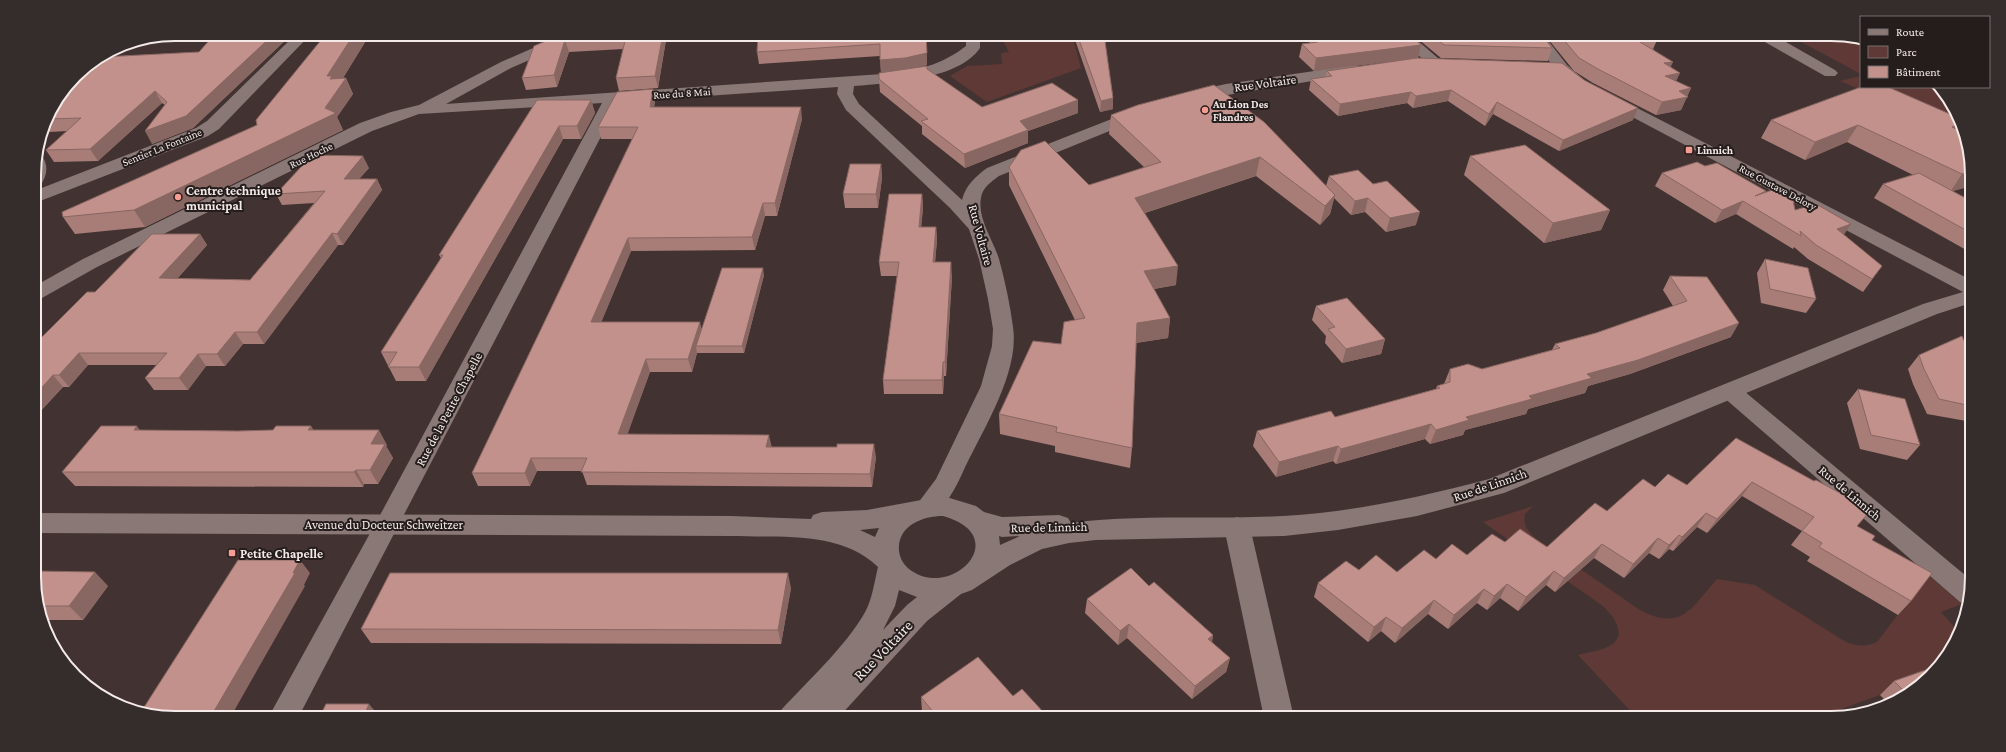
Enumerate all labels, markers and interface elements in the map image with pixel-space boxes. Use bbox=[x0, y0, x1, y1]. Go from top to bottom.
legend bbox=[1860, 16, 1990, 88]
text: Route bbox=[1896, 25, 1924, 39]
text: Parc bbox=[1896, 45, 1916, 59]
text: Bâtiment bbox=[1896, 65, 1942, 79]
street label: Rue Voltaire bbox=[1233, 71, 1297, 95]
street label: Rue du 8 Mai bbox=[653, 85, 711, 101]
place label: Au Lion Des Flandres bbox=[1212, 98, 1269, 123]
marker: Au Lion Des Flandres bbox=[1200, 105, 1210, 115]
street label: Sentier La Fontaine bbox=[120, 126, 204, 168]
street label: Rue Hoche bbox=[287, 139, 335, 171]
place label: Linnich bbox=[1697, 144, 1734, 156]
marker: Linnich bbox=[1684, 145, 1694, 155]
street label: Rue Gustave Delory bbox=[1737, 162, 1820, 214]
place label: Centre technique municipal bbox=[186, 183, 281, 213]
marker: Centre technique municipal bbox=[173, 192, 183, 202]
street label: Rue Voltaire bbox=[966, 203, 996, 267]
street label: Rue de la Petite Chapelle bbox=[413, 349, 486, 468]
street label: Rue de Linnich bbox=[1816, 463, 1884, 523]
street label: Rue de Linnich bbox=[1451, 465, 1529, 505]
street label: Avenue du Docteur Schweitzer bbox=[305, 517, 464, 532]
street label: Rue de Linnich bbox=[1011, 519, 1087, 535]
place label: Petite Chapelle bbox=[240, 546, 323, 561]
marker: Petite Chapelle bbox=[227, 548, 237, 558]
street label: Rue Voltaire bbox=[850, 616, 916, 684]

